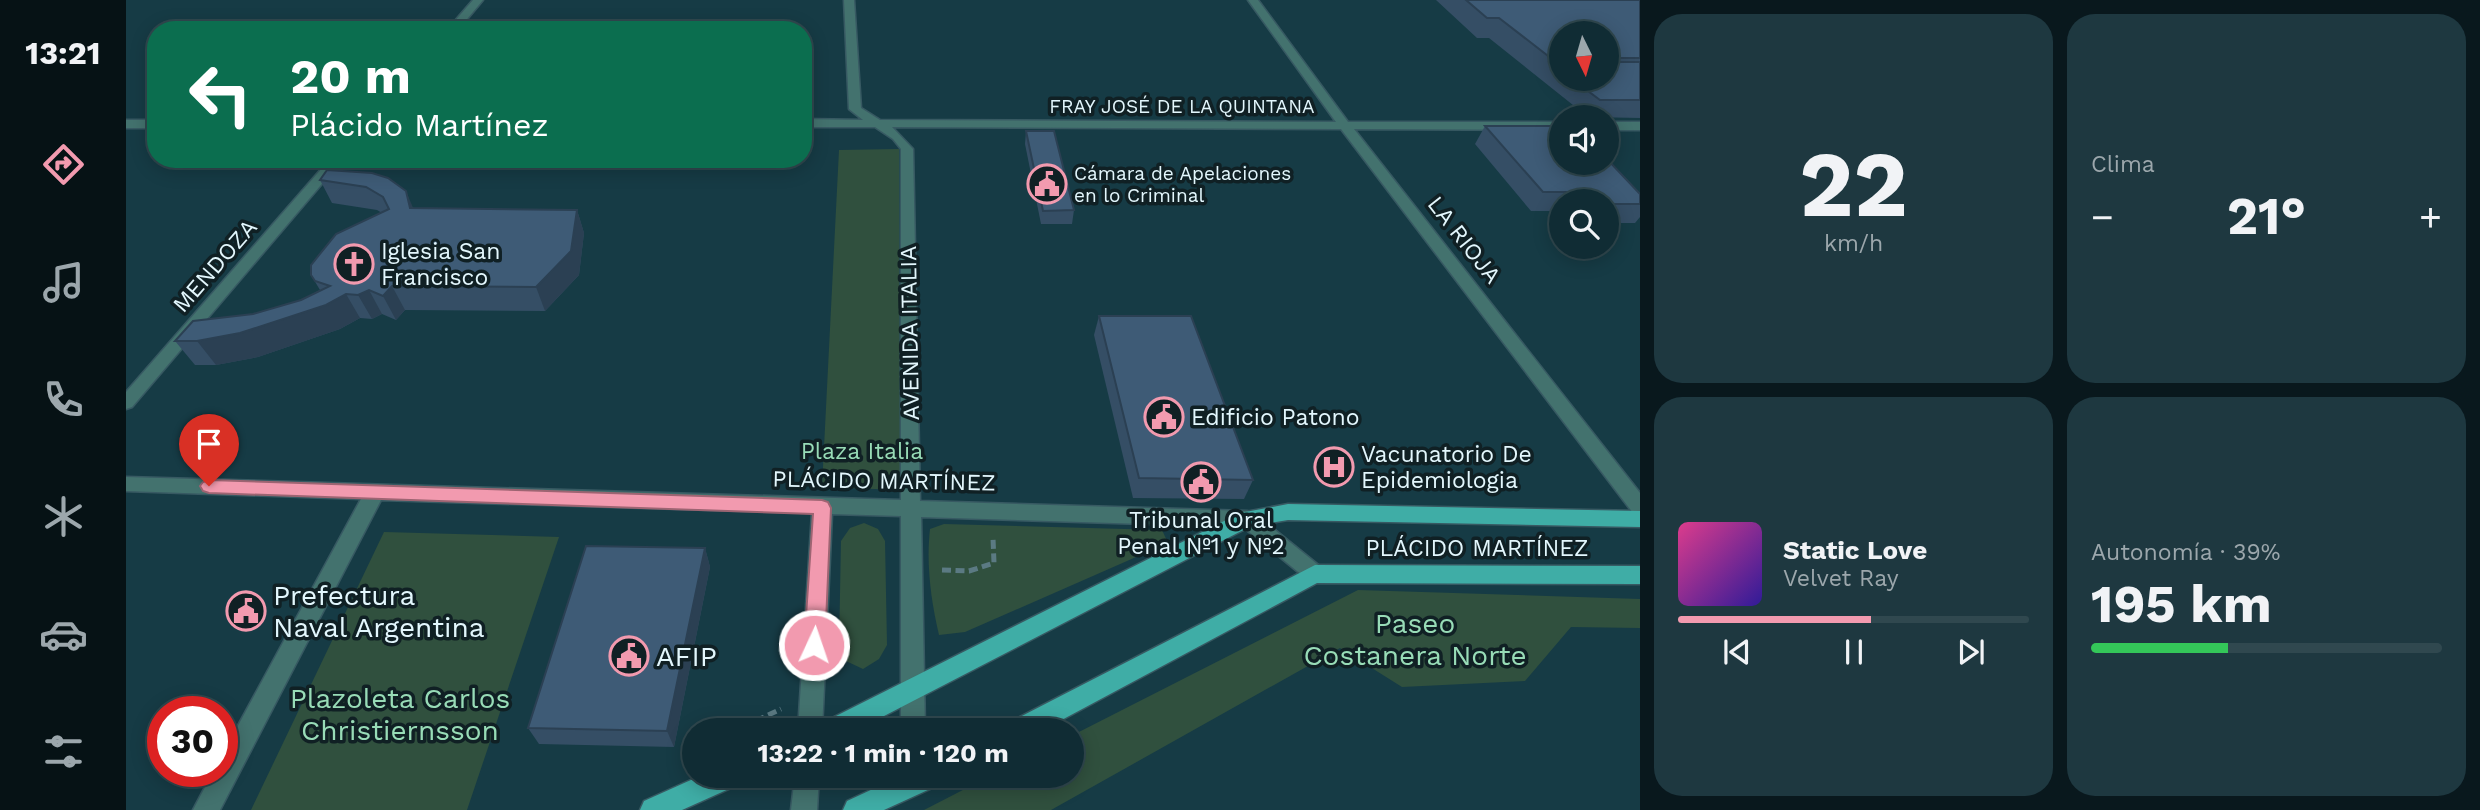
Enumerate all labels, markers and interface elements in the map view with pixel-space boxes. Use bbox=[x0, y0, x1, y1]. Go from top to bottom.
north arrow bbox=[1549, 21, 1619, 91]
map controls bbox=[1549, 21, 1619, 259]
text: 13:21 bbox=[25, 34, 101, 72]
text: 20 m bbox=[290, 47, 411, 105]
icon: left bbox=[175, 49, 266, 140]
street label: FRAY JOSÉ DE LA QUINTANA bbox=[1049, 95, 1315, 118]
button: sound bbox=[1549, 105, 1619, 175]
text: Plácido Martínez bbox=[290, 106, 549, 144]
text: 22 bbox=[1799, 131, 1908, 238]
icon: directions bbox=[39, 140, 88, 189]
text: Clima bbox=[2091, 151, 2155, 178]
place label: Cámara de Apelaciones en lo Criminal bbox=[1074, 162, 1291, 207]
public building icon: Cámara de Apelaciones en lo Criminal bbox=[1026, 163, 1068, 205]
text: 21° bbox=[2227, 186, 2306, 247]
button: search bbox=[1549, 189, 1619, 259]
street label: LA RIOJA bbox=[1422, 191, 1506, 289]
text: − bbox=[2091, 195, 2114, 239]
text: + bbox=[2419, 195, 2442, 239]
street label: MENDOZA bbox=[167, 214, 263, 318]
text: km/h bbox=[1824, 230, 1883, 257]
place label: Iglesia San Francisco bbox=[381, 238, 500, 291]
church icon: Iglesia San Francisco bbox=[333, 243, 375, 285]
street label: AVENIDA ITALIA bbox=[895, 245, 925, 421]
icon: music bbox=[39, 258, 88, 307]
icon: phone bbox=[39, 375, 88, 424]
public building icon: Edificio Patono bbox=[1143, 396, 1185, 438]
place label: Edificio Patono bbox=[1191, 404, 1360, 431]
pin bbox=[179, 414, 239, 486]
icon: arrive bbox=[190, 425, 228, 463]
park label: Plaza Italia bbox=[801, 438, 923, 465]
place label: Vacunatorio De Epidemiologia bbox=[1361, 441, 1532, 494]
hospital icon: Vacunatorio De Epidemiologia bbox=[1313, 446, 1355, 488]
public building icon: Tribunal Oral Penal Nº1 y Nº2 bbox=[1180, 461, 1222, 503]
street label: PLÁCIDO MARTÍNEZ bbox=[772, 466, 996, 496]
icon: climate bbox=[39, 492, 88, 541]
place label: Tribunal Oral Penal Nº1 y Nº2 bbox=[1117, 507, 1285, 560]
street label: PLÁCIDO MARTÍNEZ bbox=[1365, 535, 1589, 562]
text: Static Love bbox=[1783, 535, 1927, 565]
text: Autonomía · 39% bbox=[2091, 539, 2280, 566]
text: Velvet Ray bbox=[1783, 565, 1899, 592]
text: 195 km bbox=[2091, 574, 2272, 635]
place label: Prefectura Naval Argentina bbox=[273, 579, 485, 644]
public building icon: Prefectura Naval Argentina bbox=[225, 590, 267, 632]
park label: Paseo Costanera Norte bbox=[1303, 607, 1527, 672]
position arrow bbox=[777, 608, 851, 682]
icon: car bbox=[39, 610, 88, 659]
icon: previous bbox=[1718, 633, 1756, 671]
icon: pause bbox=[1835, 633, 1873, 671]
icon: next bbox=[1952, 633, 1990, 671]
public building icon: AFIP bbox=[608, 635, 650, 677]
place label: AFIP bbox=[656, 640, 717, 673]
park label: Plazoleta Carlos Christiernsson bbox=[290, 682, 510, 747]
speed limit sign: 30 bbox=[147, 696, 238, 787]
icon: filters bbox=[39, 727, 88, 776]
text: 13:22 · 1 min · 120 m bbox=[757, 738, 1009, 768]

